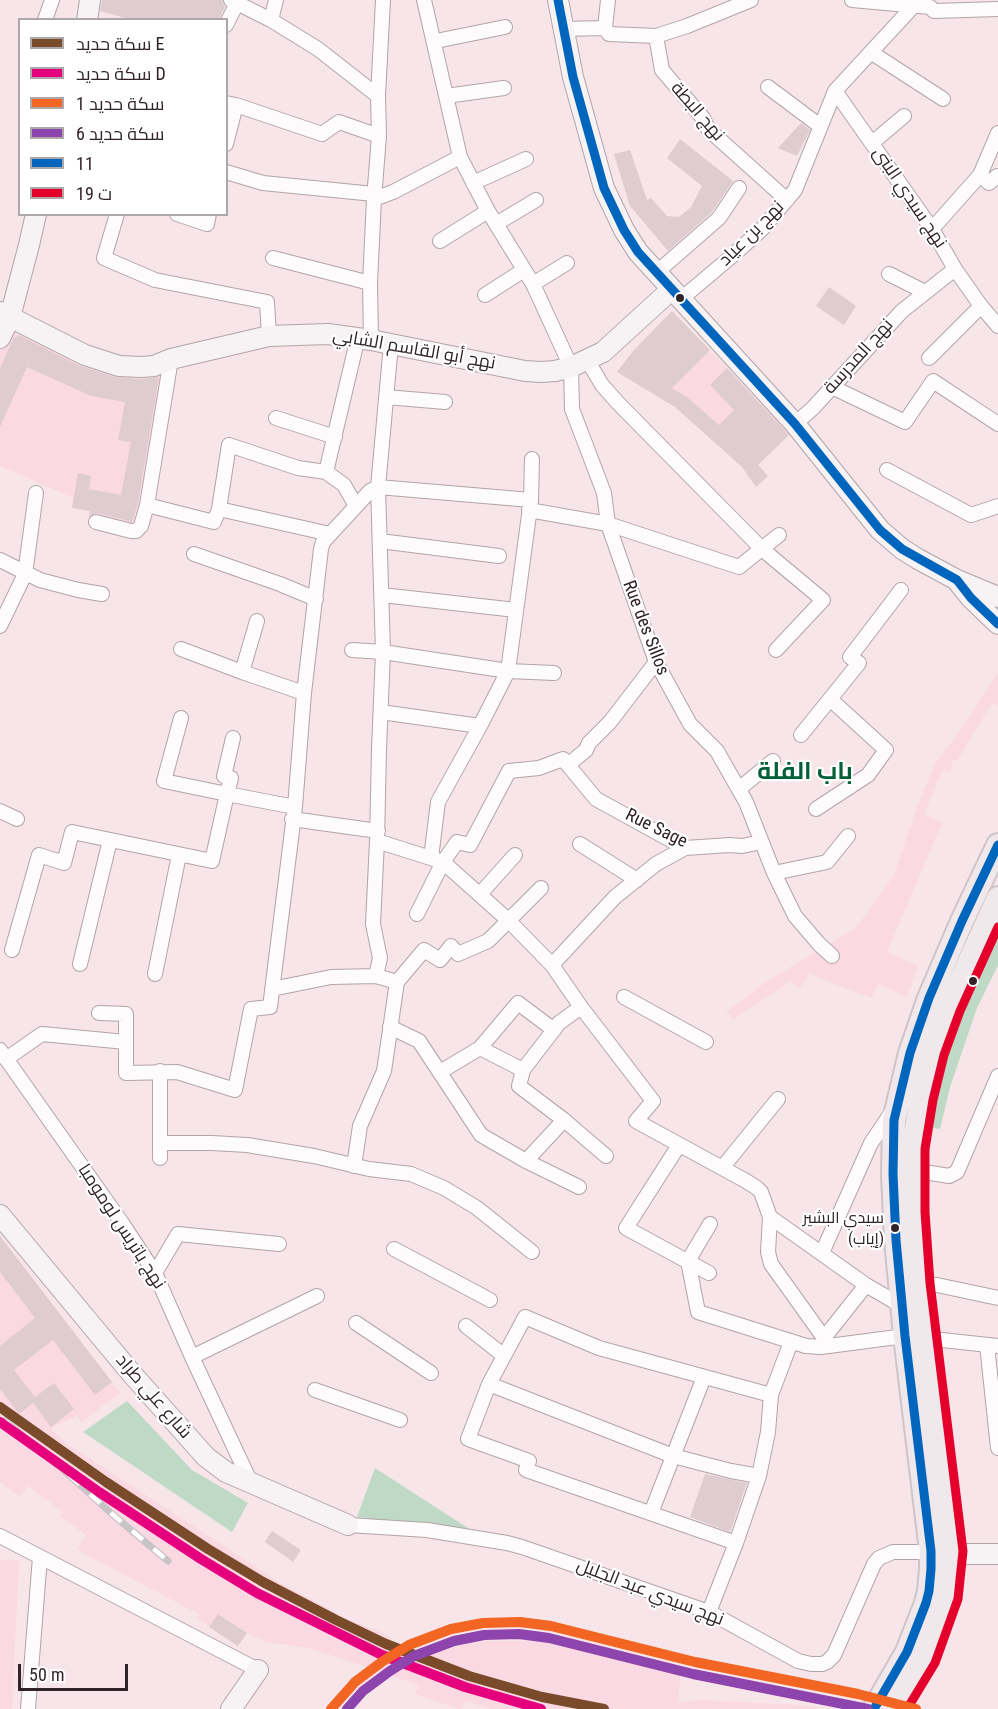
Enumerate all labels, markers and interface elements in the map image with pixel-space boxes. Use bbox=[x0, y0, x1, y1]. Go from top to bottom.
legend bbox=[18, 18, 228, 216]
text: سكة حديد E bbox=[76, 33, 164, 54]
text: سكة حديد D bbox=[76, 63, 166, 84]
street label: نهج البطة bbox=[666, 78, 728, 146]
text: سكة حديد 1 bbox=[76, 93, 164, 114]
text: سكة حديد 6 bbox=[76, 123, 164, 144]
street label: نهج سيدي البنى bbox=[867, 143, 951, 253]
text: 11 bbox=[76, 153, 94, 174]
text: 19 ت bbox=[76, 183, 112, 204]
street label: نهج بن عياد bbox=[715, 197, 789, 271]
unlabelled marker bbox=[674, 292, 686, 304]
street label: نهج المدرسة bbox=[820, 315, 898, 399]
street label: نهج أبو القاسم الشابي bbox=[331, 325, 497, 375]
street label: Rue des Sillos bbox=[617, 578, 673, 678]
district label: باب الفلة bbox=[757, 759, 853, 787]
street label: Rue Sage bbox=[622, 805, 690, 853]
unlabelled marker bbox=[967, 975, 979, 987]
street label: نهج باتريس لومومبا bbox=[73, 1160, 169, 1294]
place label: سيدي البشير (إياب) bbox=[803, 1209, 884, 1247]
marker: سيدي البشير (إياب) bbox=[889, 1222, 901, 1234]
street label: شارع علي طراد bbox=[110, 1350, 196, 1444]
street label: نهج سيدي عبد الجليل bbox=[573, 1555, 727, 1631]
scale bar bbox=[21, 1652, 130, 1690]
text: 50 m bbox=[29, 1664, 64, 1685]

